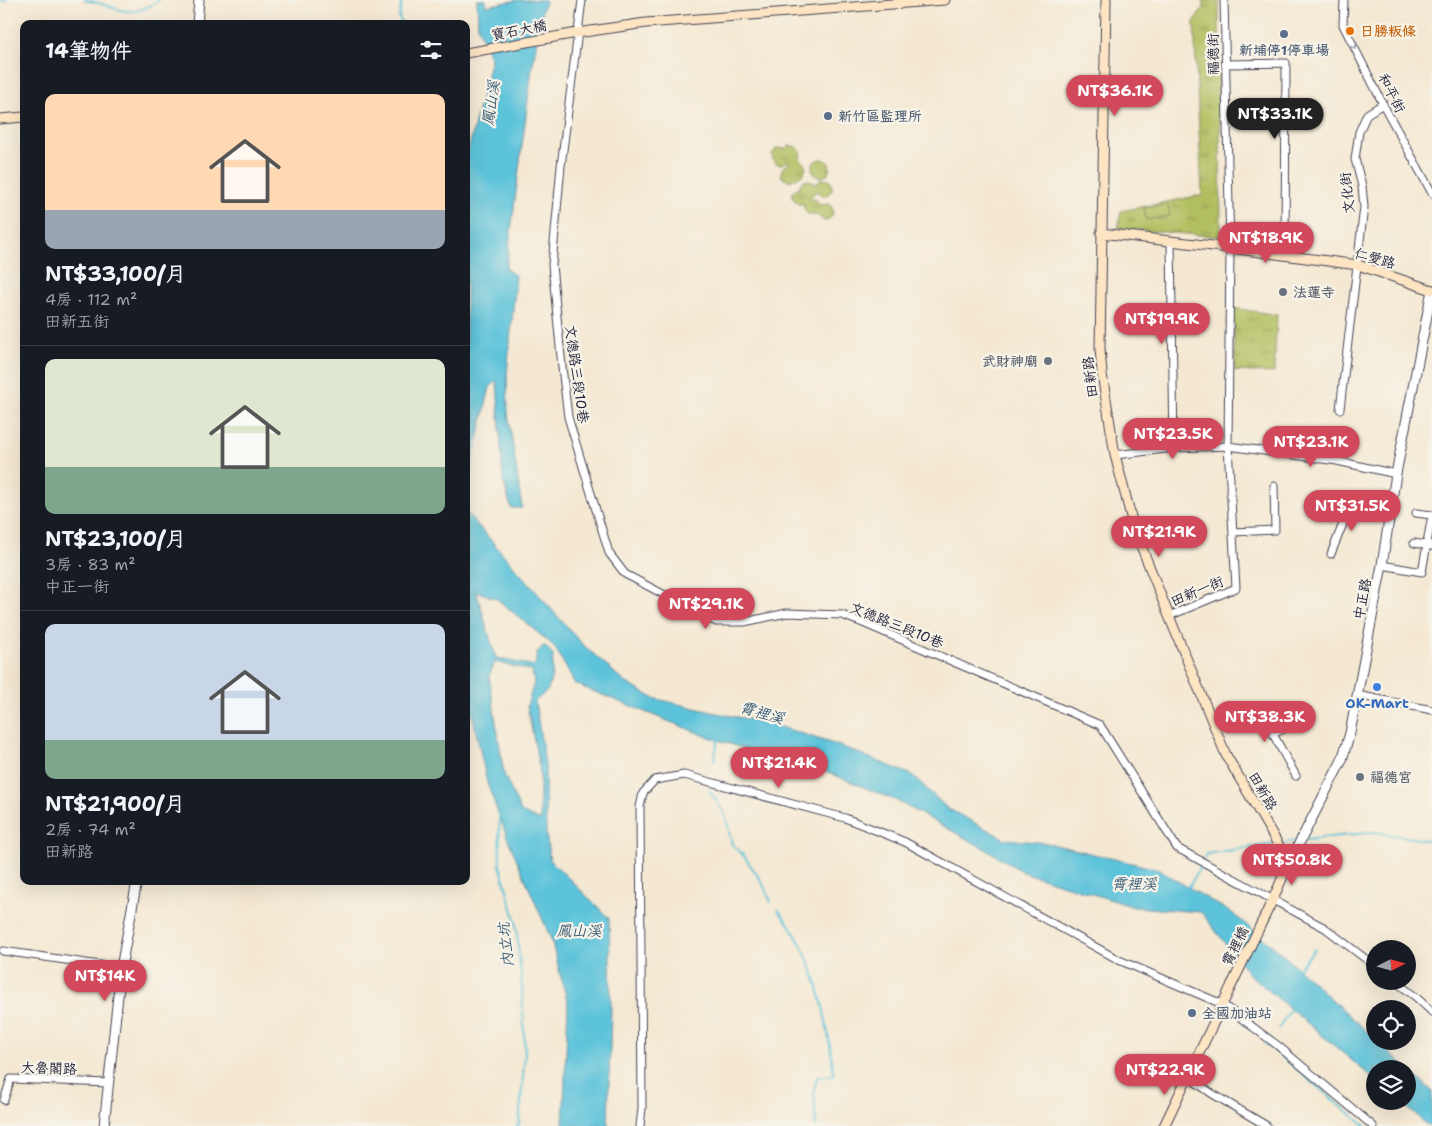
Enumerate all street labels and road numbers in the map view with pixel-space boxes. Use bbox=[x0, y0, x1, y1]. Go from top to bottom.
street label: 寶石大橋 bbox=[490, 16, 548, 44]
street label: 福德街 bbox=[1204, 33, 1222, 75]
street label: 和平街 bbox=[1374, 70, 1410, 116]
street label: 文化街 bbox=[1336, 171, 1358, 215]
street label: 仁愛路 bbox=[1352, 244, 1398, 272]
street label: 文德路三段10巷 bbox=[561, 324, 593, 425]
street label: 田新路 bbox=[1079, 355, 1101, 399]
street label: 田新一街 bbox=[1168, 572, 1226, 610]
street label: 中正路 bbox=[1349, 577, 1375, 621]
street label: 文德路三段10巷 bbox=[848, 598, 947, 652]
street label: 田新路 bbox=[1245, 768, 1281, 814]
street label: 霄裡橋 bbox=[1218, 923, 1252, 969]
street label: 大魯閣路 bbox=[21, 1058, 77, 1078]

